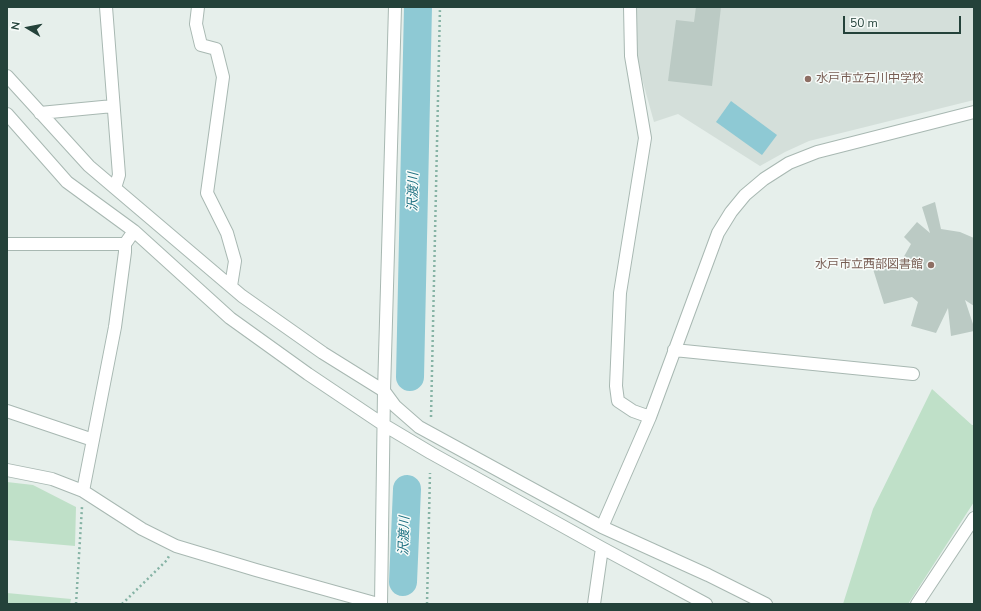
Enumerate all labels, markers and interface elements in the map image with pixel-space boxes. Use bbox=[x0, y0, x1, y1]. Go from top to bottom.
north arrow bbox=[8, 8, 48, 48]
scale bar bbox=[845, 8, 963, 34]
text: 50 m bbox=[850, 15, 878, 31]
text: N bbox=[8, 20, 24, 31]
place label: 水戸市立石川中学校 bbox=[816, 72, 924, 86]
marker: 水戸市立石川中学校 bbox=[803, 74, 813, 84]
water label: 沢渡川 bbox=[406, 172, 422, 212]
place label: 水戸市立西部図書館 bbox=[815, 258, 923, 272]
marker: 水戸市立西部図書館 bbox=[926, 260, 936, 270]
water label: 沢渡川 bbox=[397, 516, 413, 556]

